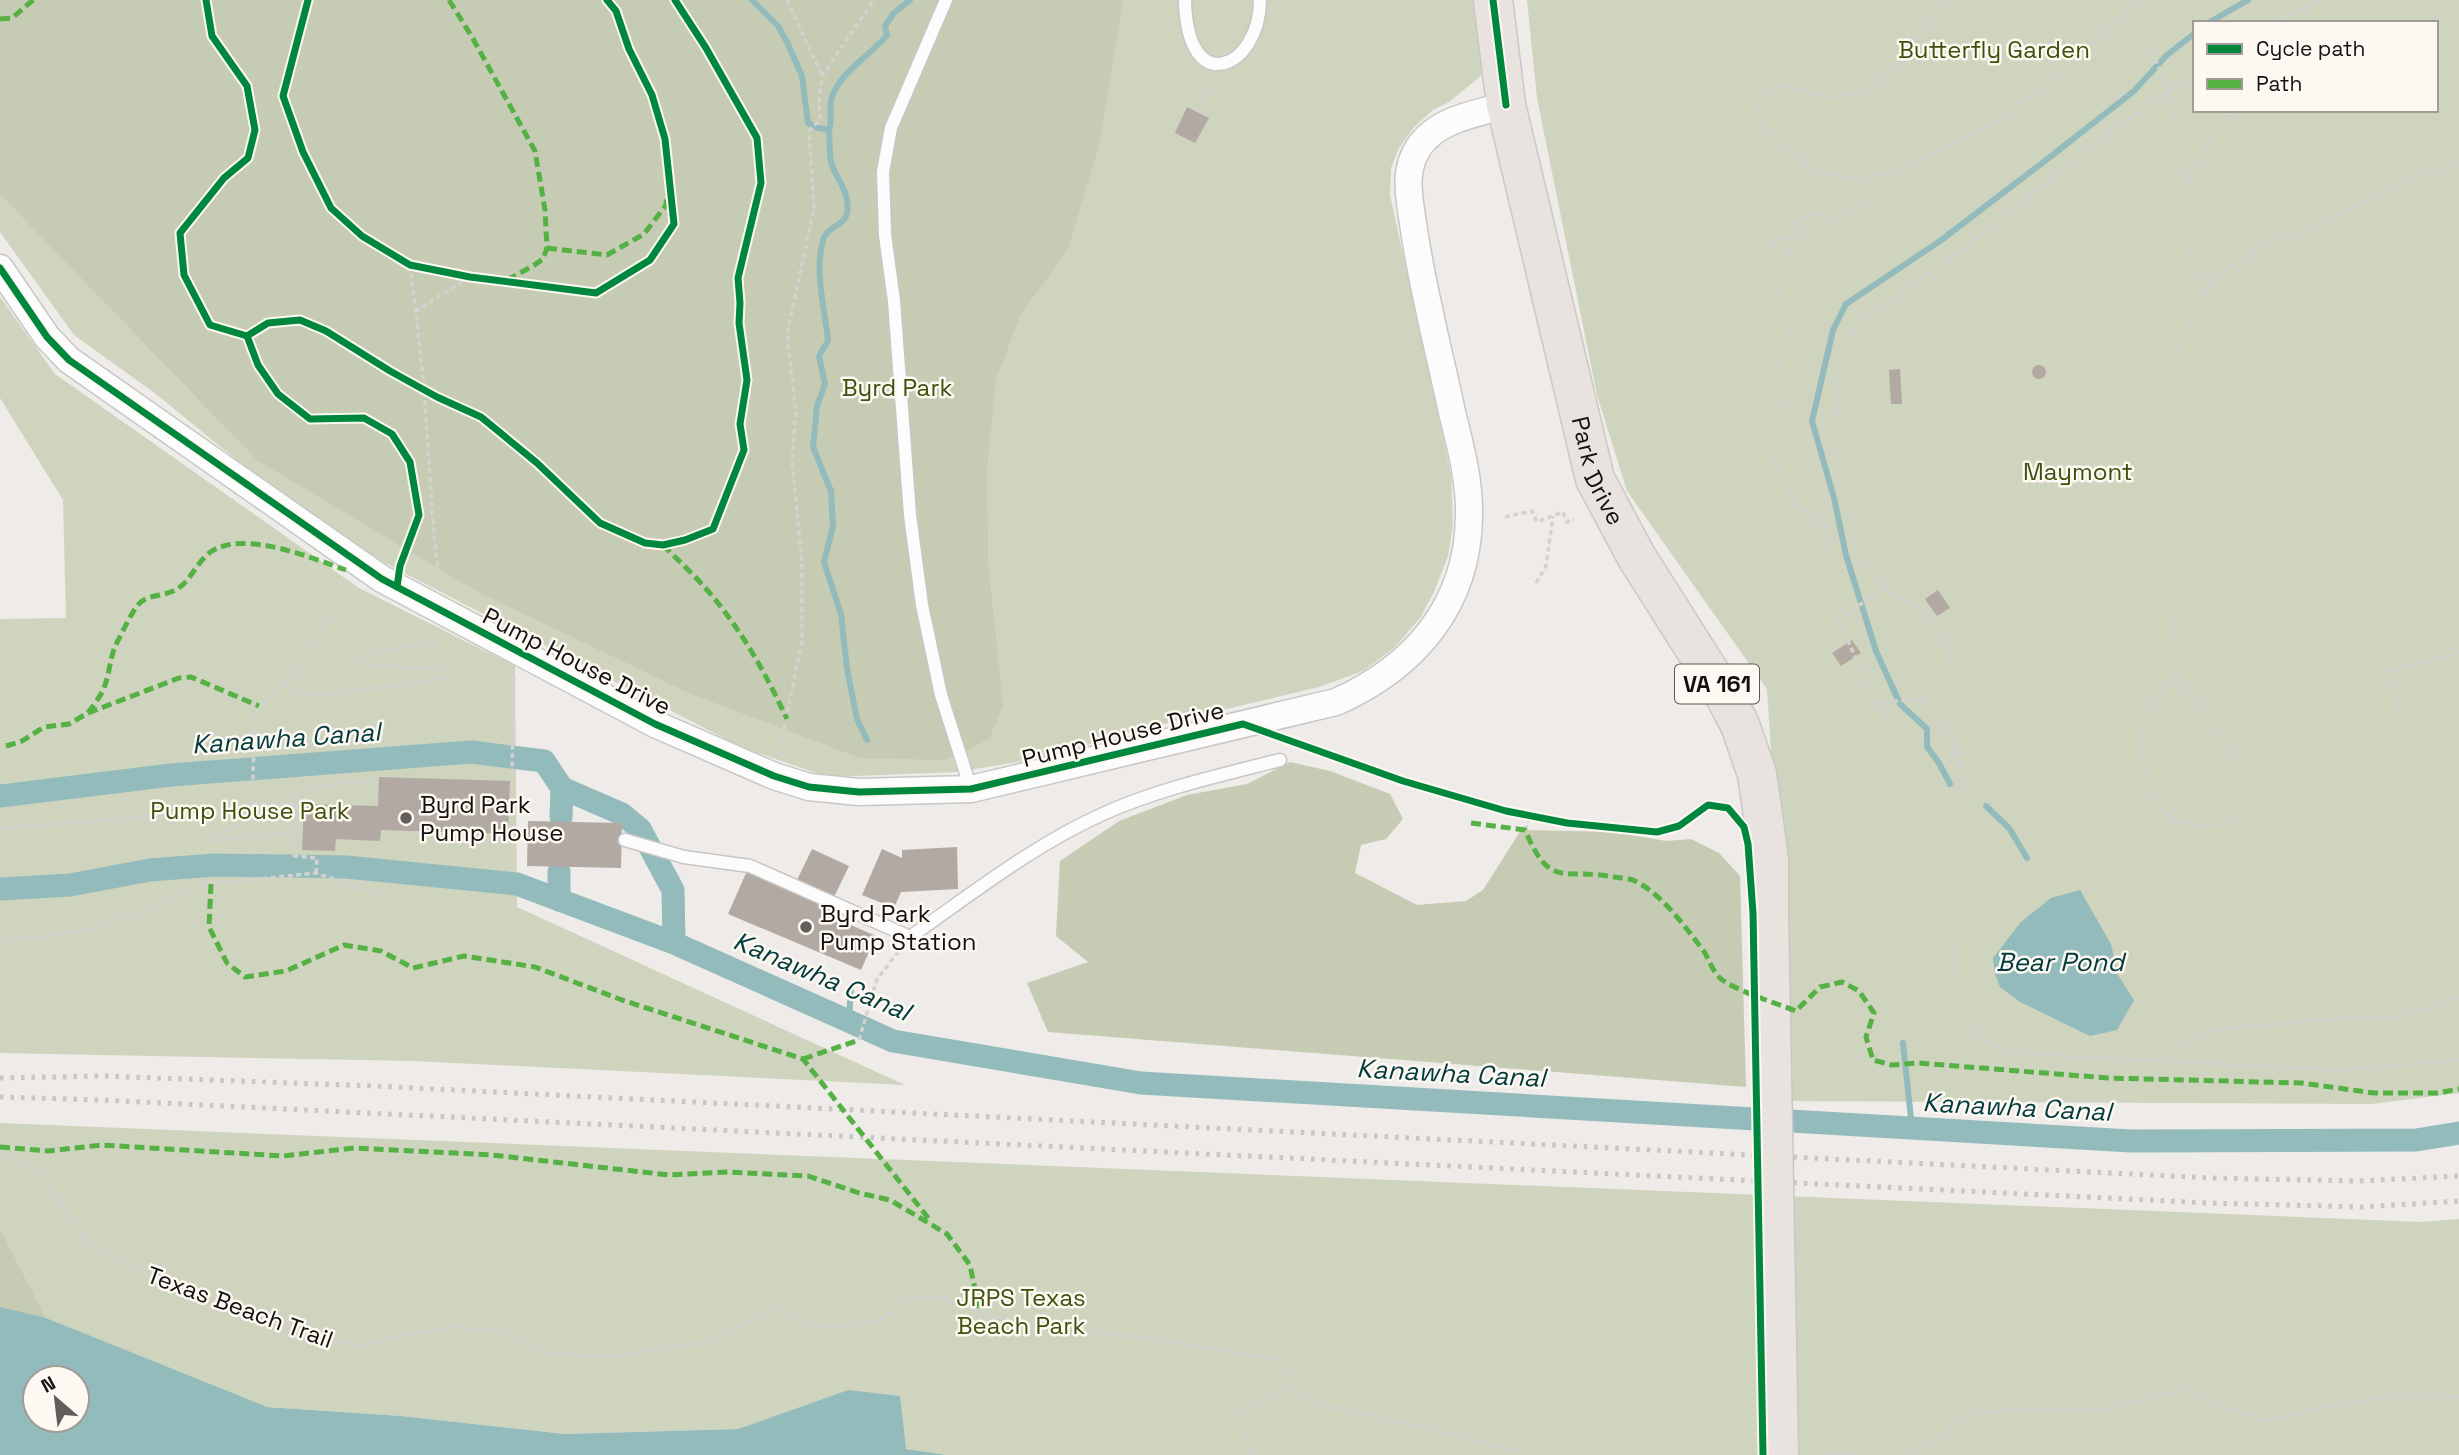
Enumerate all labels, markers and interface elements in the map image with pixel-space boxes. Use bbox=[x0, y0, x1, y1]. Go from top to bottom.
legend bbox=[2193, 21, 2438, 112]
park label: Butterfly Garden bbox=[1898, 34, 2090, 65]
text: Cycle path bbox=[2256, 35, 2365, 62]
text: Path bbox=[2256, 70, 2302, 97]
park label: Byrd Park bbox=[842, 372, 952, 403]
street label: Park Drive bbox=[1565, 413, 1632, 530]
park label: Maymont bbox=[2023, 456, 2133, 487]
street label: Pump House Drive bbox=[478, 600, 676, 722]
road number: VA 161 bbox=[1675, 664, 1759, 704]
street label: Pump House Drive bbox=[1019, 694, 1227, 774]
water label: Kanawha Canal bbox=[191, 714, 384, 762]
place label: Byrd Park Pump House bbox=[420, 789, 564, 848]
park label: Pump House Park bbox=[150, 795, 350, 826]
marker: Byrd Park Pump House bbox=[398, 810, 414, 826]
place label: Byrd Park Pump Station bbox=[820, 898, 977, 957]
marker: Byrd Park Pump Station bbox=[798, 919, 814, 935]
water label: Kanawha Canal bbox=[728, 923, 918, 1030]
water label: Bear Pond bbox=[1996, 945, 2127, 979]
water label: Kanawha Canal bbox=[1356, 1051, 1549, 1095]
water label: Kanawha Canal bbox=[1922, 1085, 2115, 1129]
street label: Texas Beach Trail bbox=[142, 1259, 338, 1355]
park label: JRPS Texas Beach Park bbox=[956, 1282, 1086, 1341]
north arrow bbox=[21, 1364, 91, 1434]
text: N bbox=[37, 1370, 60, 1398]

